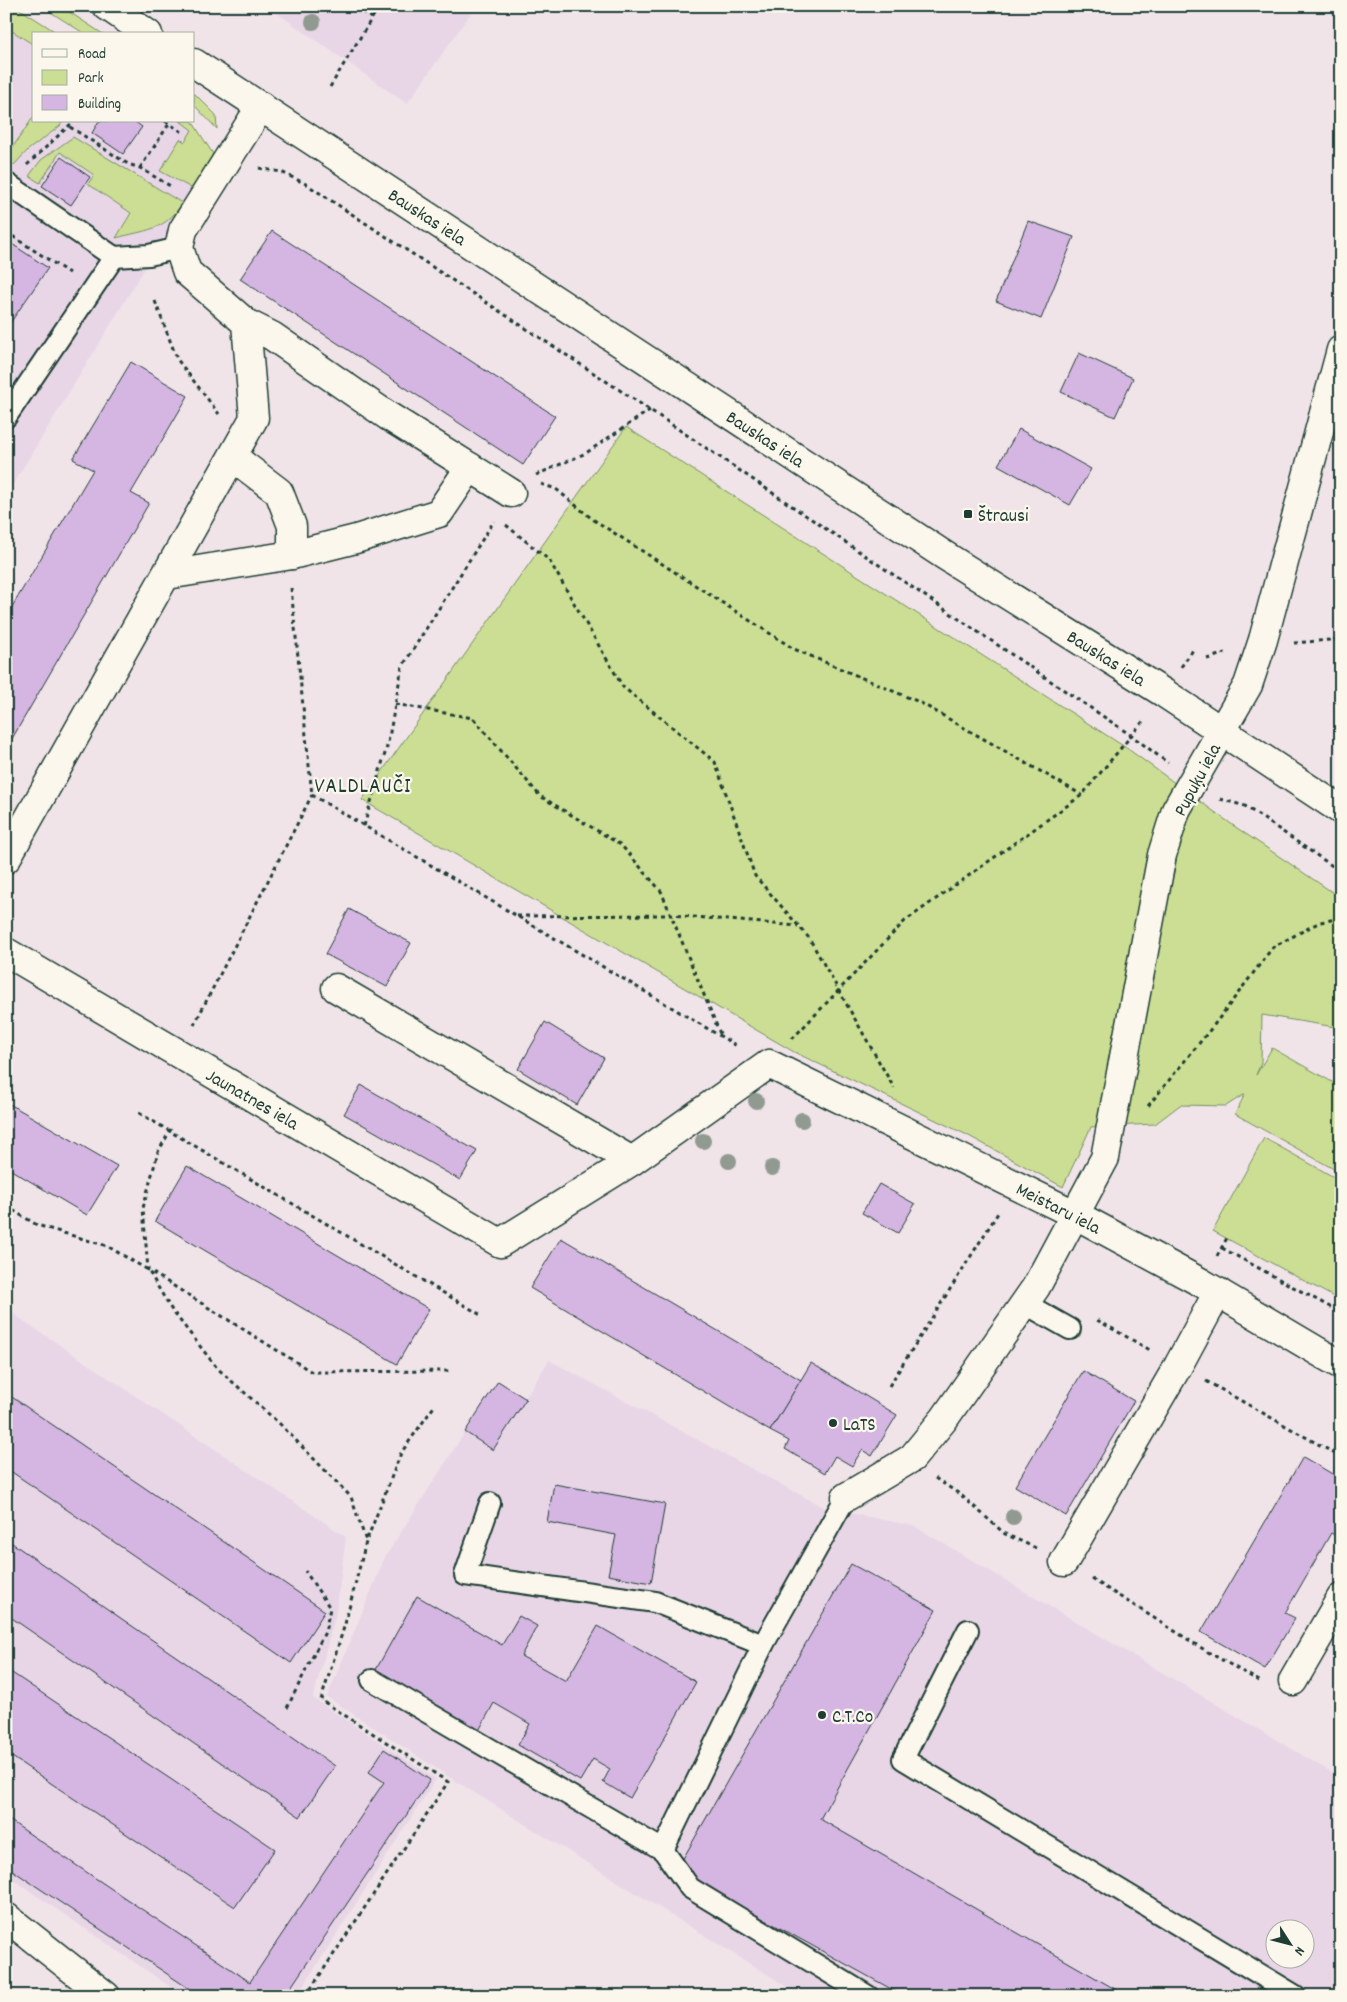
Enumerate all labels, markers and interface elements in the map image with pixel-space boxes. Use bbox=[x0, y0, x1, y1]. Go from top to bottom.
legend bbox=[32, 32, 195, 122]
text: Road bbox=[78, 44, 106, 66]
text: Park bbox=[78, 68, 104, 90]
text: Building bbox=[78, 94, 121, 116]
street label: Bauskas iela bbox=[382, 184, 471, 255]
street label: Bauskas iela bbox=[720, 406, 809, 477]
place label: Štrausi bbox=[978, 504, 1029, 531]
marker: Štrausi bbox=[962, 508, 974, 520]
street label: Bauskas iela bbox=[1060, 625, 1151, 695]
street label: Pupuķu iela bbox=[1169, 738, 1230, 822]
district label: VALDLAUČI bbox=[314, 773, 412, 803]
street label: Jaunatnes iela bbox=[200, 1063, 304, 1139]
street label: Meistaru iela bbox=[1010, 1177, 1105, 1243]
place label: LaTS bbox=[843, 1413, 876, 1440]
marker: LaTS bbox=[827, 1417, 839, 1429]
place label: C.T.Co bbox=[832, 1705, 873, 1732]
marker: C.T.Co bbox=[816, 1709, 828, 1721]
north arrow bbox=[1264, 1920, 1314, 1970]
text: N bbox=[1289, 1942, 1309, 1959]

